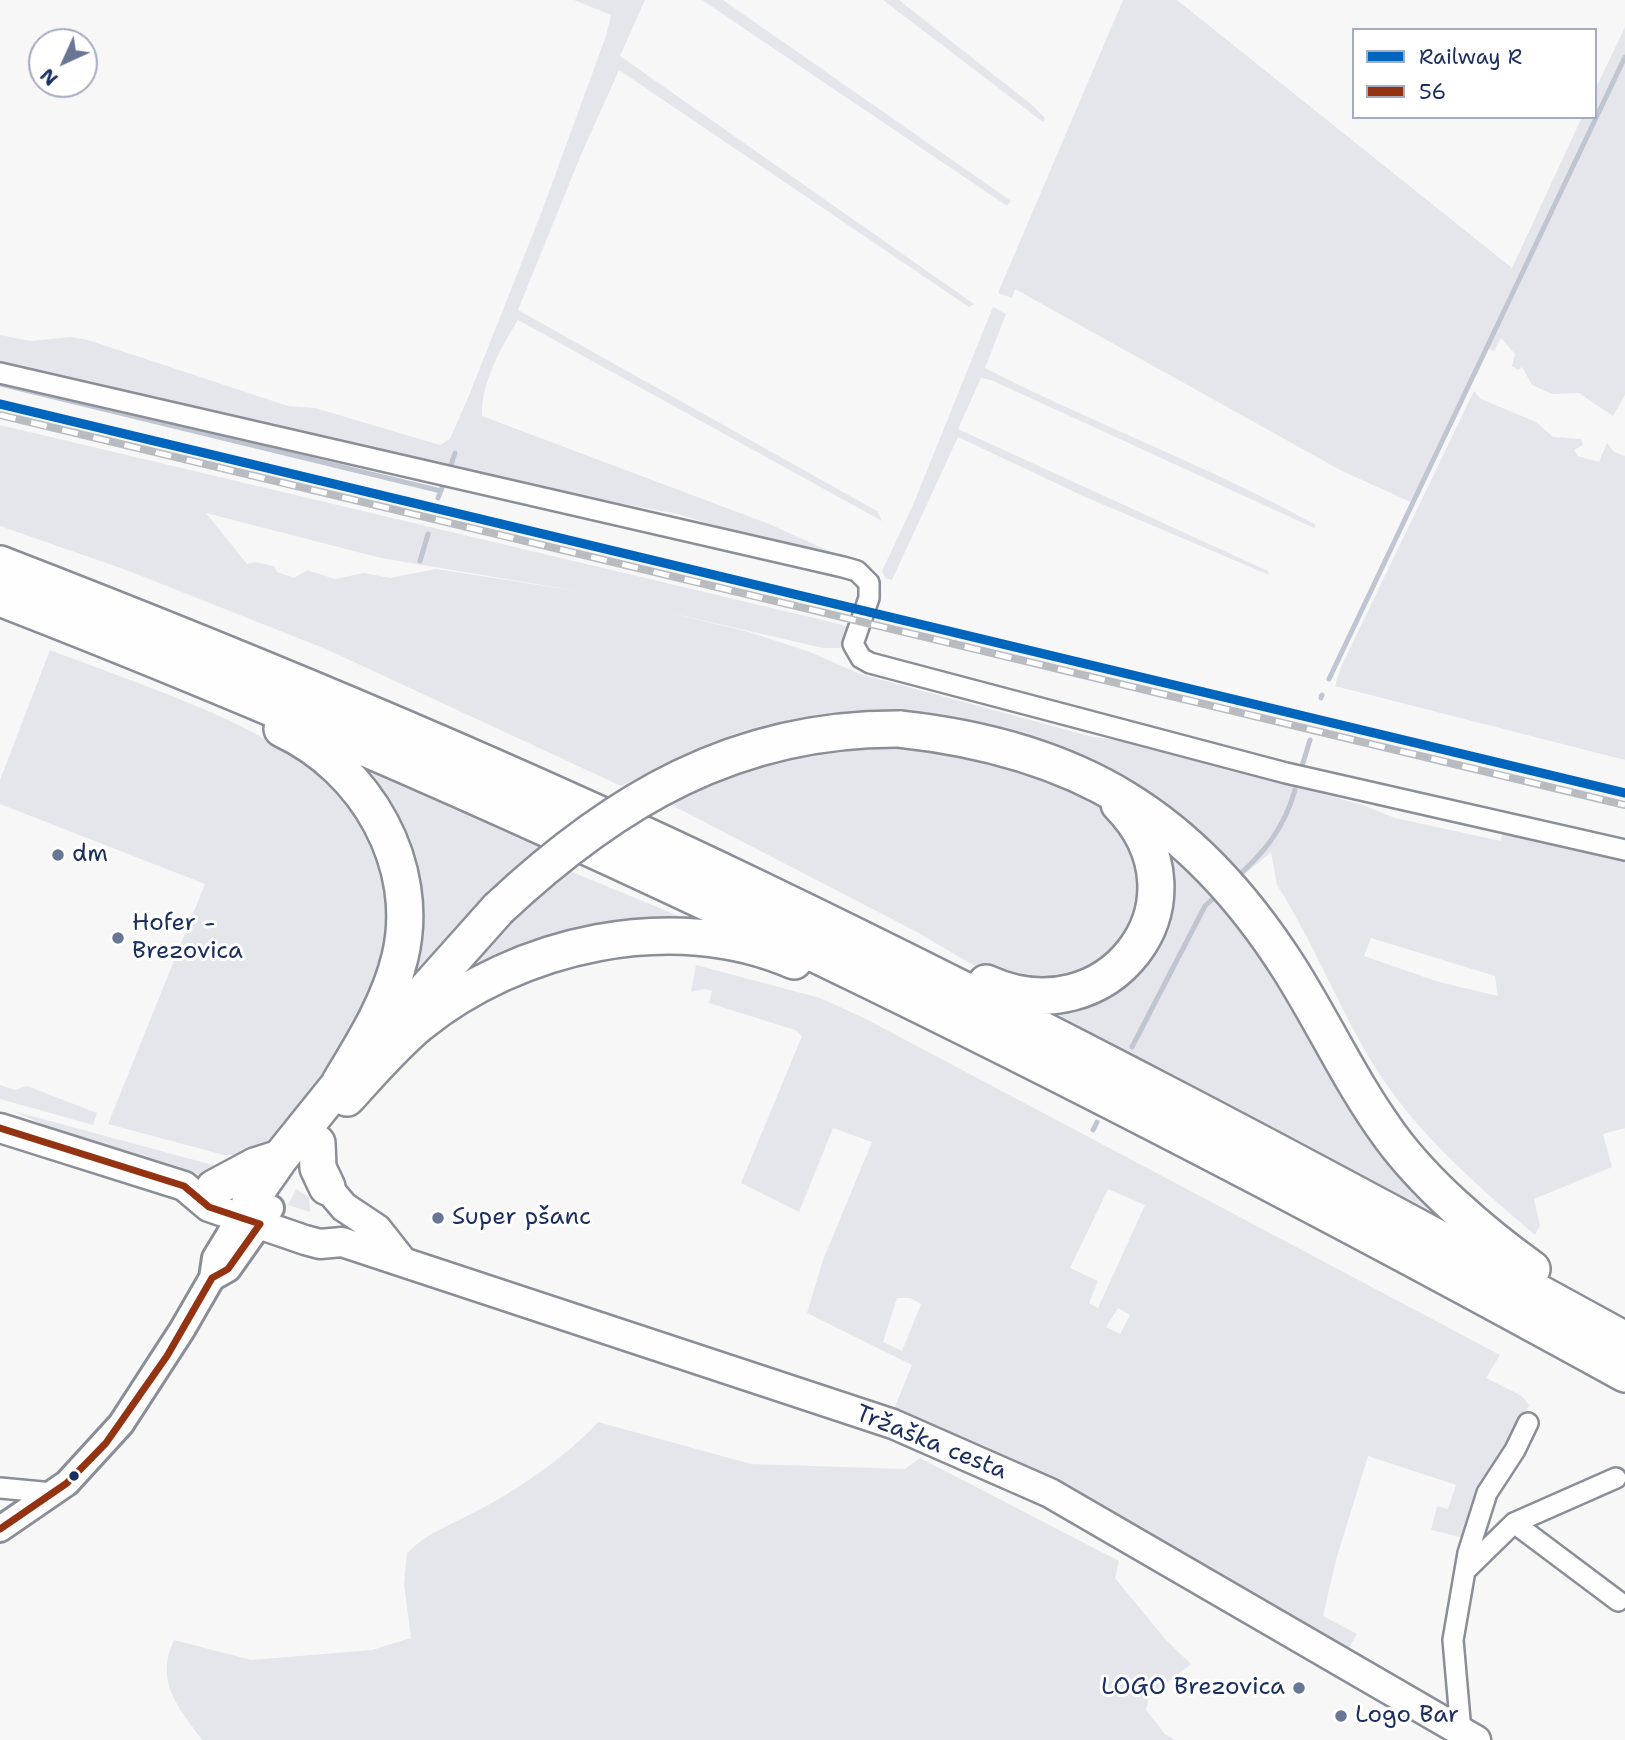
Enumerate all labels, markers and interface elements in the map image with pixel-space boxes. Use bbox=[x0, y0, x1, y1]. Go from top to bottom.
north arrow bbox=[28, 28, 98, 98]
legend bbox=[1352, 28, 1597, 119]
text: Railway R bbox=[1419, 43, 1522, 71]
text: N bbox=[35, 63, 63, 91]
text: 56 bbox=[1419, 78, 1446, 106]
place label: dm bbox=[72, 841, 108, 869]
marker: dm bbox=[50, 847, 66, 863]
place label: Hofer - Brezovica bbox=[132, 910, 243, 966]
marker: Hofer - Brezovica bbox=[110, 930, 126, 946]
place label: Super pšanc bbox=[452, 1204, 591, 1232]
marker: Super pšanc bbox=[430, 1210, 446, 1226]
street label: Tržaška cesta bbox=[851, 1400, 1011, 1486]
unlabelled marker bbox=[67, 1469, 81, 1483]
place label: LOGO Brezovica bbox=[1101, 1674, 1285, 1702]
marker: LOGO Brezovica bbox=[1291, 1680, 1307, 1696]
place label: Logo Bar bbox=[1355, 1702, 1459, 1730]
marker: Logo Bar bbox=[1333, 1708, 1349, 1724]

